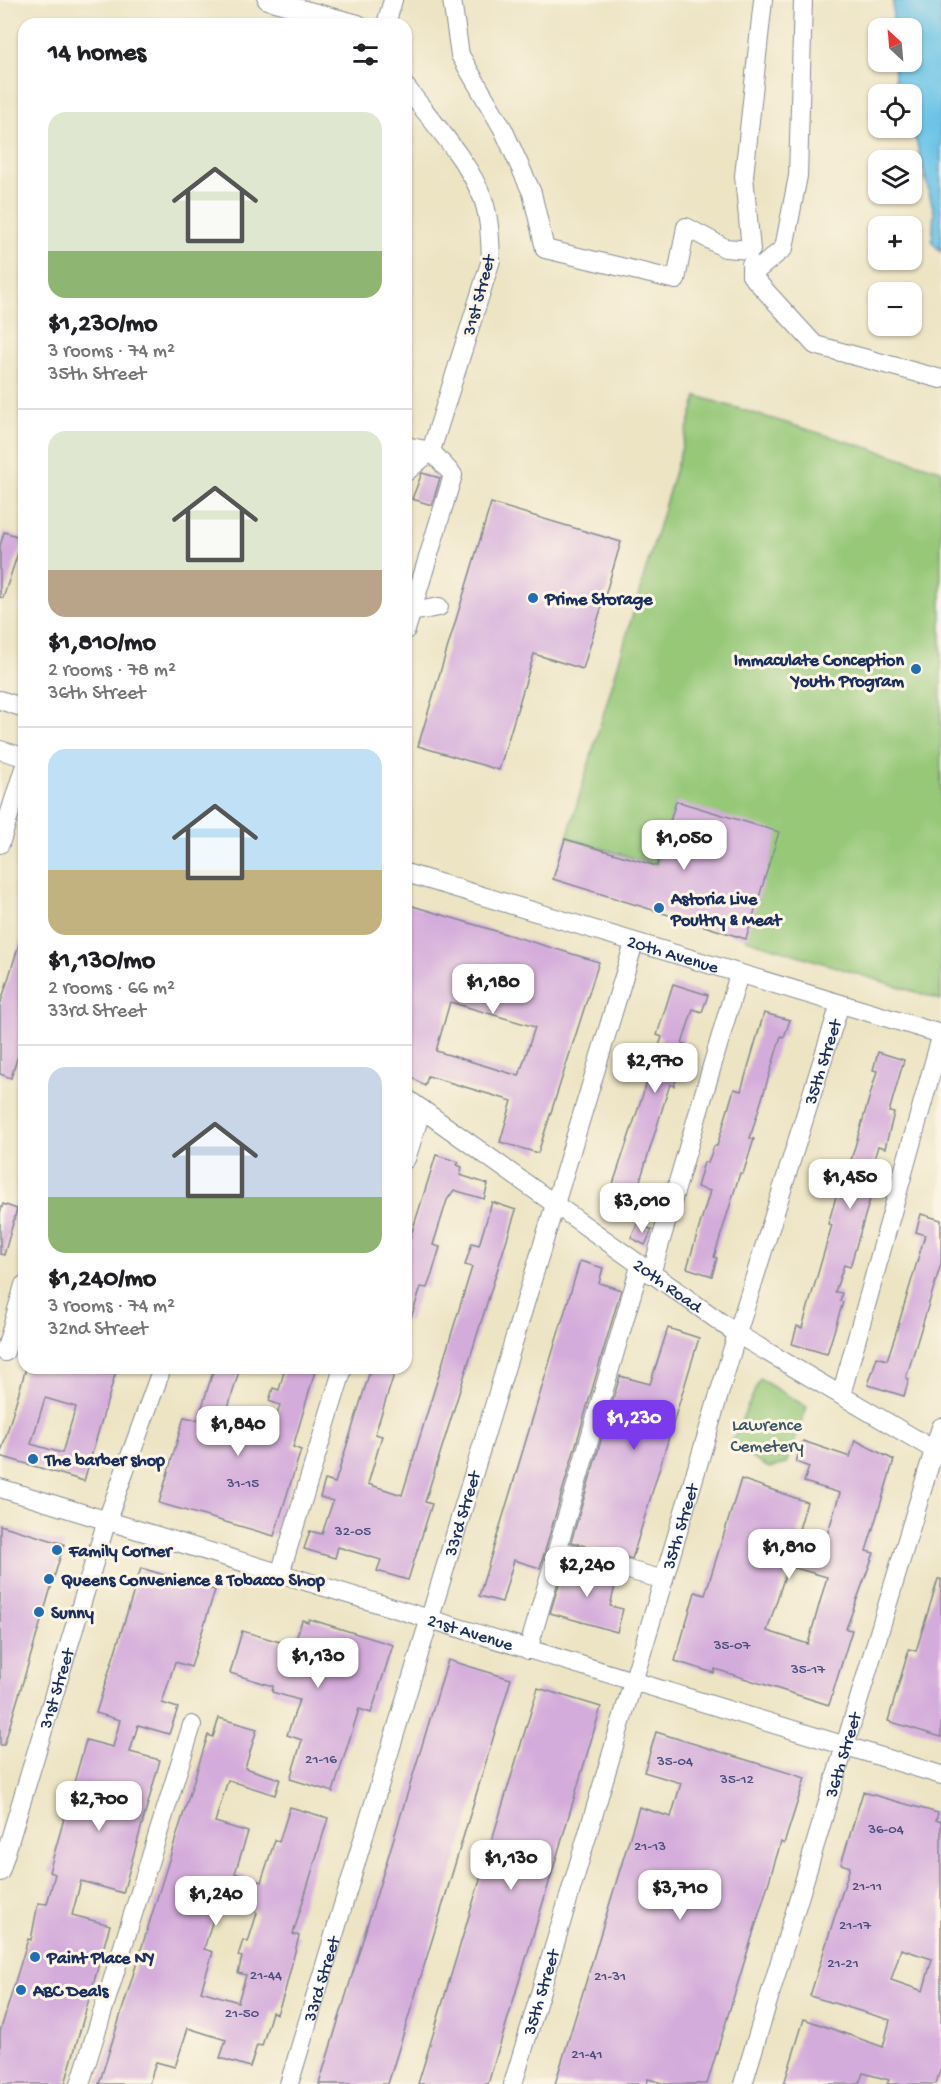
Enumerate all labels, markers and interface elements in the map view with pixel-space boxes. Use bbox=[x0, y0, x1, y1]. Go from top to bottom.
north arrow bbox=[868, 18, 922, 72]
map controls bbox=[868, 18, 922, 336]
icon: filters bbox=[349, 38, 382, 71]
text: 14 homes bbox=[48, 39, 146, 70]
button: locate bbox=[868, 84, 922, 138]
button: layers bbox=[868, 150, 922, 204]
icon: home bbox=[161, 151, 269, 259]
button: + bbox=[868, 216, 922, 270]
street label: 31st Street bbox=[459, 251, 502, 339]
button: − bbox=[868, 282, 922, 336]
text: $1,230/mo bbox=[48, 310, 158, 341]
text: 3 rooms · 74 m² bbox=[48, 341, 175, 364]
text: 35th Street bbox=[48, 364, 146, 387]
icon: home bbox=[161, 470, 269, 578]
place label: Prime Storage bbox=[544, 590, 653, 611]
marker: Prime Storage bbox=[526, 591, 540, 605]
text: $1,810/mo bbox=[48, 629, 156, 660]
place label: Immaculate Conception Youth Program bbox=[734, 651, 904, 693]
text: 2 rooms · 78 m² bbox=[48, 660, 176, 683]
marker: Immaculate Conception Youth Program bbox=[909, 662, 923, 676]
text: 36th Street bbox=[48, 683, 146, 706]
icon: home bbox=[161, 788, 269, 896]
pin: $1,050 bbox=[635, 820, 733, 871]
text: $1,050 bbox=[656, 828, 712, 851]
place label: Astoria Live Poultry & Meat bbox=[670, 890, 783, 932]
marker: Astoria Live Poultry & Meat bbox=[652, 901, 666, 915]
street label: 20th Avenue bbox=[624, 932, 721, 980]
text: $1,130/mo bbox=[48, 947, 155, 978]
pin: $1,180 bbox=[444, 964, 542, 1015]
text: $1,180 bbox=[466, 972, 520, 995]
text: 2 rooms · 66 m² bbox=[48, 978, 175, 1001]
text: 33rd Street bbox=[48, 1001, 146, 1024]
street label: 35th Street bbox=[801, 1016, 848, 1109]
pin: $2,970 bbox=[606, 1043, 704, 1094]
text: $2,970 bbox=[627, 1051, 683, 1074]
icon: home bbox=[161, 1106, 269, 1214]
pin: $1,450 bbox=[801, 1159, 899, 1210]
text: $1,450 bbox=[823, 1167, 877, 1190]
pin: $3,010 bbox=[593, 1183, 691, 1234]
text: $3,010 bbox=[614, 1191, 670, 1214]
street label: 20th Road bbox=[628, 1255, 706, 1319]
text: $1,240/mo bbox=[48, 1265, 156, 1296]
text: 3 rooms · 74 m² bbox=[48, 1296, 175, 1319]
text: 32nd Street bbox=[48, 1319, 147, 1342]
pin: $1,230 bbox=[585, 1400, 683, 1451]
pin: $1,840 bbox=[189, 1406, 287, 1457]
text: $1,230 bbox=[607, 1408, 661, 1431]
text: $1,840 bbox=[210, 1414, 266, 1437]
park label: Lawrence Cemetery bbox=[731, 1416, 804, 1458]
place label: The barber shop bbox=[43, 1451, 165, 1472]
marker: The barber shop bbox=[26, 1452, 40, 1466]
street label: 33rd Street bbox=[441, 1468, 487, 1560]
house number: 31-15 bbox=[226, 1475, 259, 1493]
street label: 35th Street bbox=[659, 1480, 705, 1573]
house number: 32-05 bbox=[334, 1523, 371, 1541]
pin: $1,810 bbox=[740, 1529, 838, 1580]
text: $1,810 bbox=[762, 1537, 816, 1560]
place label: Family Corner bbox=[68, 1542, 174, 1563]
marker: Family Corner bbox=[50, 1543, 64, 1557]
pin: $2,240 bbox=[538, 1547, 636, 1598]
text: $2,240 bbox=[559, 1555, 615, 1578]
place label: Queens Convenience & Tobacco Shop bbox=[61, 1571, 325, 1592]
marker: Queens Convenience & Tobacco Shop bbox=[42, 1572, 56, 1586]
place label: Sunny bbox=[51, 1604, 94, 1625]
marker: Sunny bbox=[32, 1605, 46, 1619]
street label: 21st Avenue bbox=[424, 1611, 516, 1657]
house number: 35-07 bbox=[713, 1637, 752, 1655]
pin: $1,130 bbox=[269, 1638, 367, 1689]
street label: 31st Street bbox=[36, 1645, 81, 1733]
text: $1,130 bbox=[291, 1646, 345, 1669]
house number: 35-17 bbox=[790, 1661, 826, 1679]
street label: 36th Street bbox=[822, 1709, 868, 1801]
house number: 21-16 bbox=[305, 1751, 337, 1769]
house number: 35-04 bbox=[656, 1753, 693, 1771]
house number: 35-12 bbox=[719, 1771, 754, 1789]
pin: $2,700 bbox=[50, 1781, 148, 1832]
text: $2,700 bbox=[70, 1789, 128, 1812]
house number: 36-04 bbox=[867, 1821, 904, 1839]
house number: 21-13 bbox=[634, 1838, 666, 1856]
pin: $1,130 bbox=[462, 1840, 560, 1891]
text: $1,130 bbox=[484, 1848, 538, 1871]
pin: $3,710 bbox=[631, 1870, 729, 1921]
pin: $1,240 bbox=[167, 1876, 265, 1927]
text: $3,710 bbox=[652, 1878, 708, 1901]
house number: 21-11 bbox=[852, 1878, 882, 1896]
text: $1,240 bbox=[189, 1884, 243, 1907]
house number: 21-17 bbox=[839, 1917, 872, 1935]
street label: 33rd Street bbox=[300, 1933, 346, 2026]
street label: 35th Street bbox=[520, 1946, 566, 2039]
place label: Paint Place NY bbox=[46, 1949, 155, 1970]
marker: Paint Place NY bbox=[28, 1950, 42, 1964]
house number: 21-21 bbox=[827, 1955, 859, 1973]
house number: 21-44 bbox=[250, 1967, 282, 1985]
house number: 21-31 bbox=[594, 1968, 626, 1986]
place label: ABC Deals bbox=[32, 1982, 110, 2003]
marker: ABC Deals bbox=[14, 1983, 28, 1997]
house number: 21-50 bbox=[225, 2005, 260, 2023]
house number: 21-41 bbox=[571, 2046, 603, 2064]

